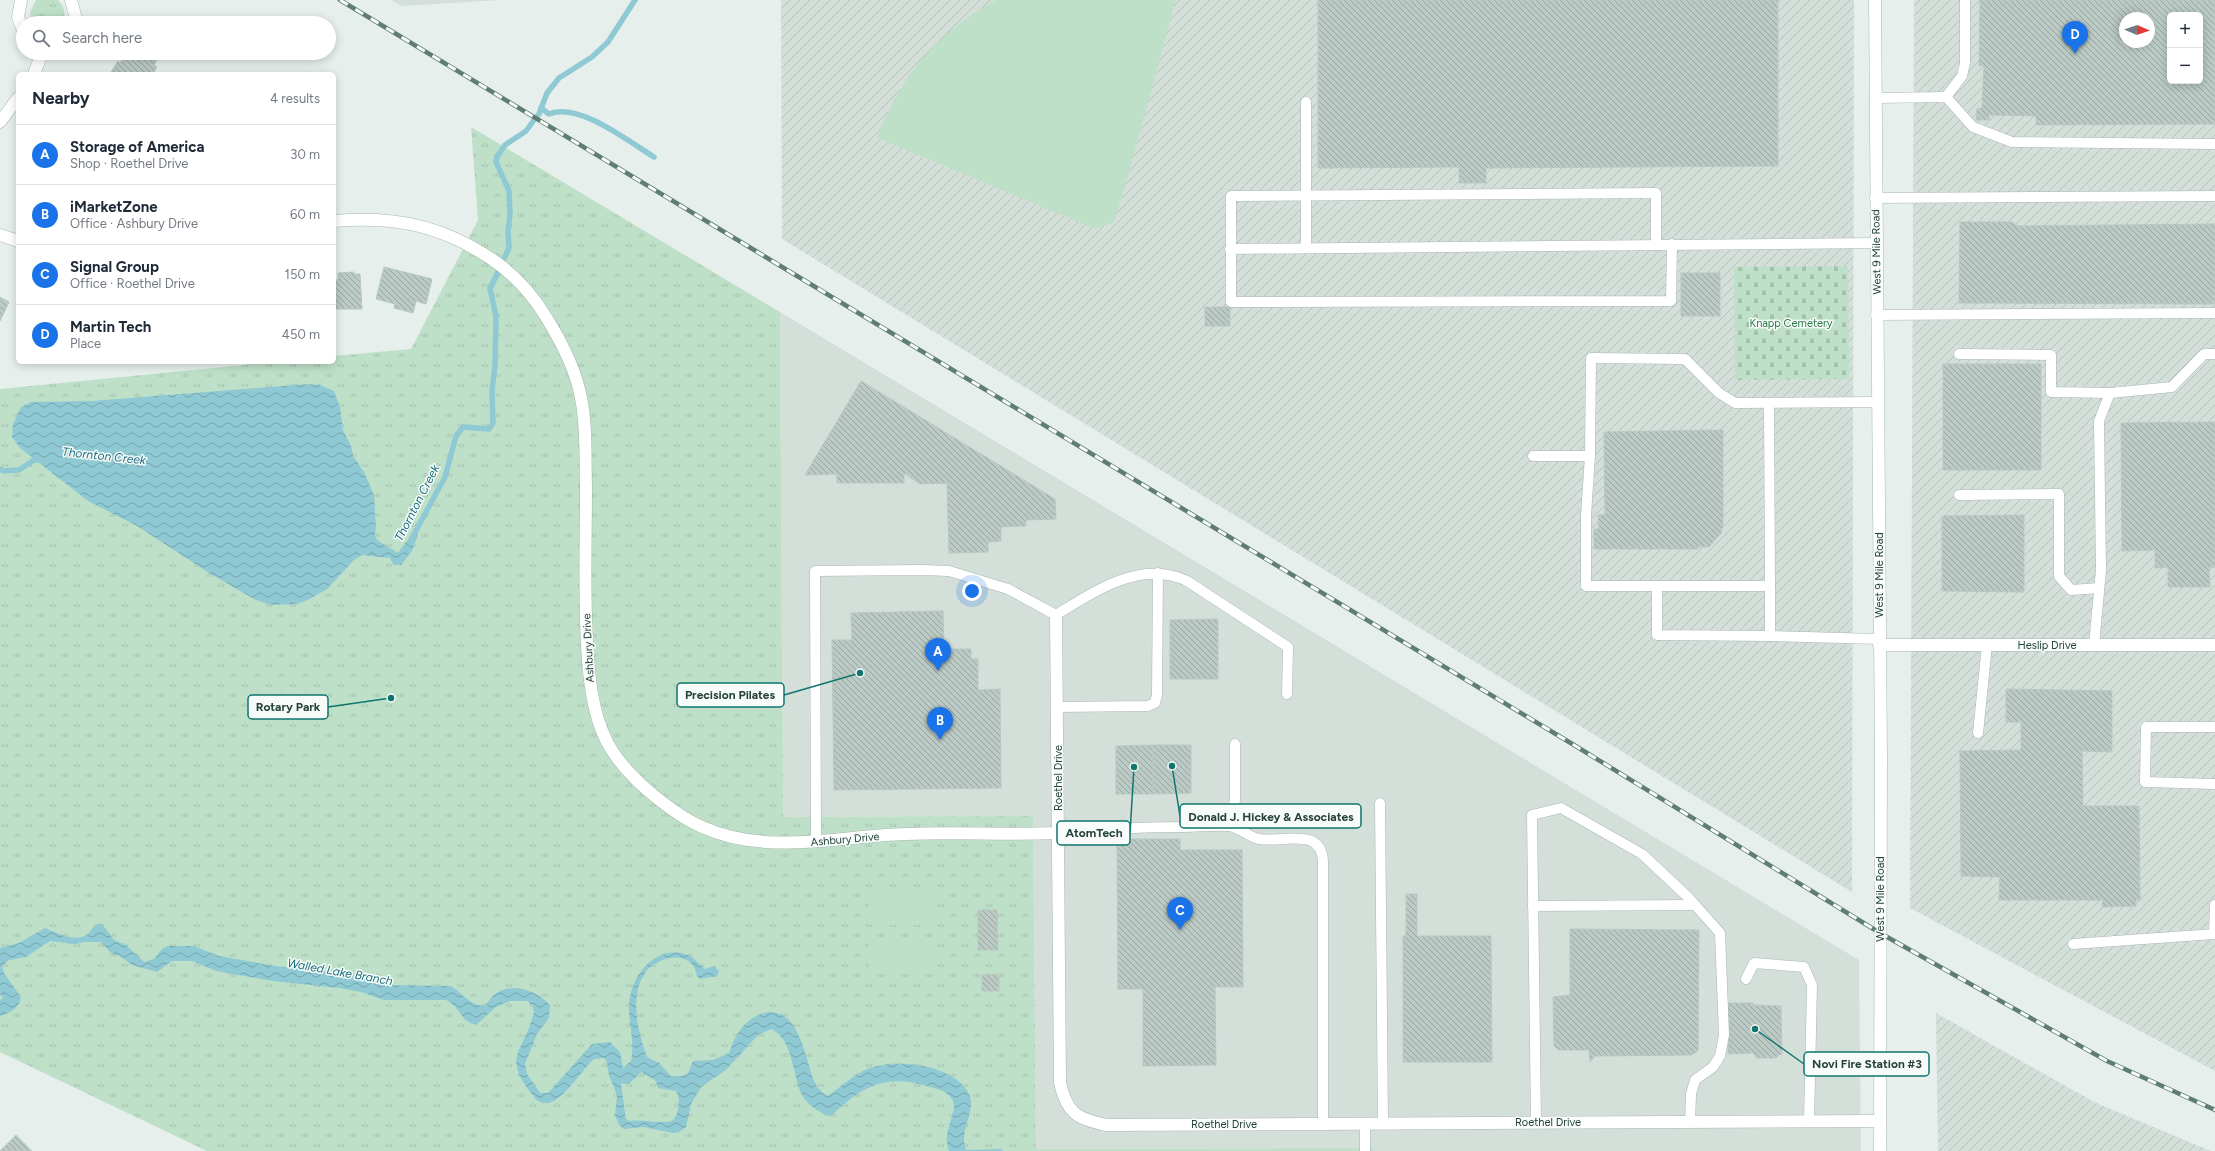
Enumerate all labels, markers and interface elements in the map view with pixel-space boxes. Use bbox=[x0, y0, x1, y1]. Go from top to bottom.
north arrow bbox=[2119, 12, 2155, 48]
map controls bbox=[2167, 12, 2203, 84]
button: + bbox=[2167, 12, 2203, 48]
search box bbox=[16, 16, 336, 60]
pin: D bbox=[2062, 21, 2088, 54]
icon: search bbox=[30, 27, 52, 49]
text: Search here bbox=[62, 29, 142, 47]
button: − bbox=[2167, 48, 2203, 84]
text: Nearby bbox=[32, 88, 90, 108]
text: 4 results bbox=[270, 91, 320, 106]
text: Storage of America bbox=[70, 138, 204, 156]
text: A bbox=[40, 147, 50, 162]
text: 30 m bbox=[290, 147, 320, 162]
text: Shop · Roethel Drive bbox=[70, 156, 188, 171]
text: iMarketZone bbox=[70, 198, 158, 216]
text: B bbox=[41, 207, 49, 222]
text: 60 m bbox=[290, 207, 320, 222]
street label: West 9 Mile Road bbox=[1869, 209, 1884, 295]
text: Office · Ashbury Drive bbox=[70, 216, 198, 231]
text: Signal Group bbox=[70, 258, 159, 276]
text: C bbox=[40, 267, 50, 282]
text: 150 m bbox=[285, 267, 320, 282]
text: Office · Roethel Drive bbox=[70, 276, 195, 291]
park label: Knapp Cemetery bbox=[1749, 317, 1833, 330]
text: Martin Tech bbox=[70, 318, 151, 336]
text: D bbox=[40, 327, 50, 342]
text: 450 m bbox=[282, 327, 320, 342]
text: Place bbox=[70, 336, 101, 351]
water label: Thornton Creek bbox=[61, 445, 148, 467]
water label: Thornton Creek bbox=[392, 461, 443, 544]
street label: West 9 Mile Road bbox=[1873, 532, 1886, 618]
your location bbox=[962, 581, 982, 601]
street label: Ashbury Drive bbox=[580, 613, 597, 683]
pin: A bbox=[925, 638, 951, 671]
street label: Heslip Drive bbox=[2017, 639, 2077, 652]
callout: Precision Pilates bbox=[677, 683, 784, 707]
text: Precision Pilates bbox=[685, 688, 775, 702]
callout: Rotary Park bbox=[248, 695, 328, 719]
text: Rotary Park bbox=[256, 700, 321, 714]
pin: B bbox=[927, 707, 953, 740]
street label: Roethel Drive bbox=[1052, 745, 1065, 811]
callout: Donald J. Hickey & Associates bbox=[1180, 804, 1361, 828]
text: Donald J. Hickey & Associates bbox=[1188, 810, 1354, 824]
callout: AtomTech bbox=[1057, 821, 1130, 845]
text: AtomTech bbox=[1066, 826, 1123, 840]
street label: Ashbury Drive bbox=[810, 830, 880, 849]
street label: West 9 Mile Road bbox=[1874, 856, 1887, 942]
pin: C bbox=[1167, 897, 1193, 930]
water label: Walled Lake Branch bbox=[286, 956, 394, 988]
callout: Novi Fire Station #3 bbox=[1804, 1052, 1929, 1076]
text: Novi Fire Station #3 bbox=[1812, 1057, 1922, 1071]
street label: Roethel Drive bbox=[1515, 1116, 1581, 1129]
street label: Roethel Drive bbox=[1191, 1118, 1257, 1131]

